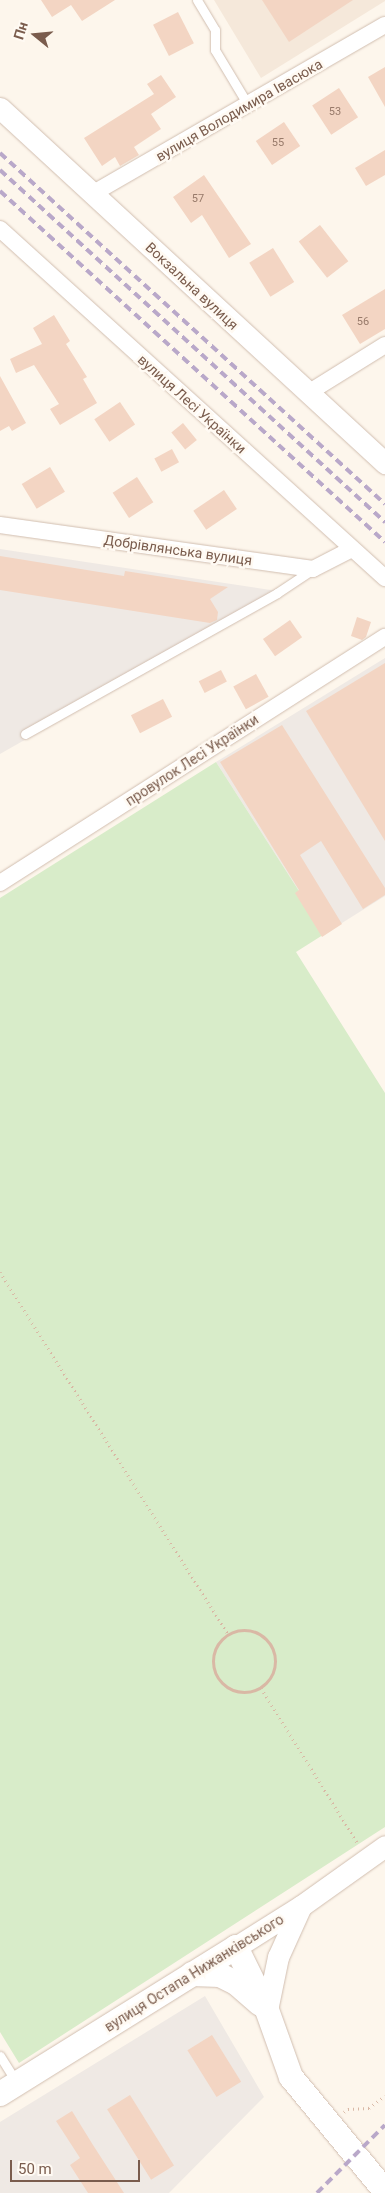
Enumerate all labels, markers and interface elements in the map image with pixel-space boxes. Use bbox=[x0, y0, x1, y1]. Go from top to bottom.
north arrow bbox=[10, 10, 60, 60]
text: Пн bbox=[10, 20, 31, 41]
street label: вулиця Володимира Івасюка bbox=[153, 55, 325, 165]
house number: 53 bbox=[329, 105, 341, 119]
house number: 55 bbox=[272, 136, 284, 150]
house number: 57 bbox=[192, 192, 204, 206]
street label: Вокзальна вулиця bbox=[142, 239, 242, 333]
house number: 56 bbox=[357, 315, 369, 329]
street label: вулиця Лесі Українки bbox=[134, 351, 250, 457]
street label: Добрівлянська вулиця bbox=[103, 531, 253, 569]
street label: провулок Лесі Українки bbox=[122, 711, 262, 809]
street label: вулиця Остапа Нижанківського bbox=[101, 1911, 287, 2035]
scale bar bbox=[12, 2150, 142, 2182]
text: 50 m bbox=[18, 2160, 52, 2178]

